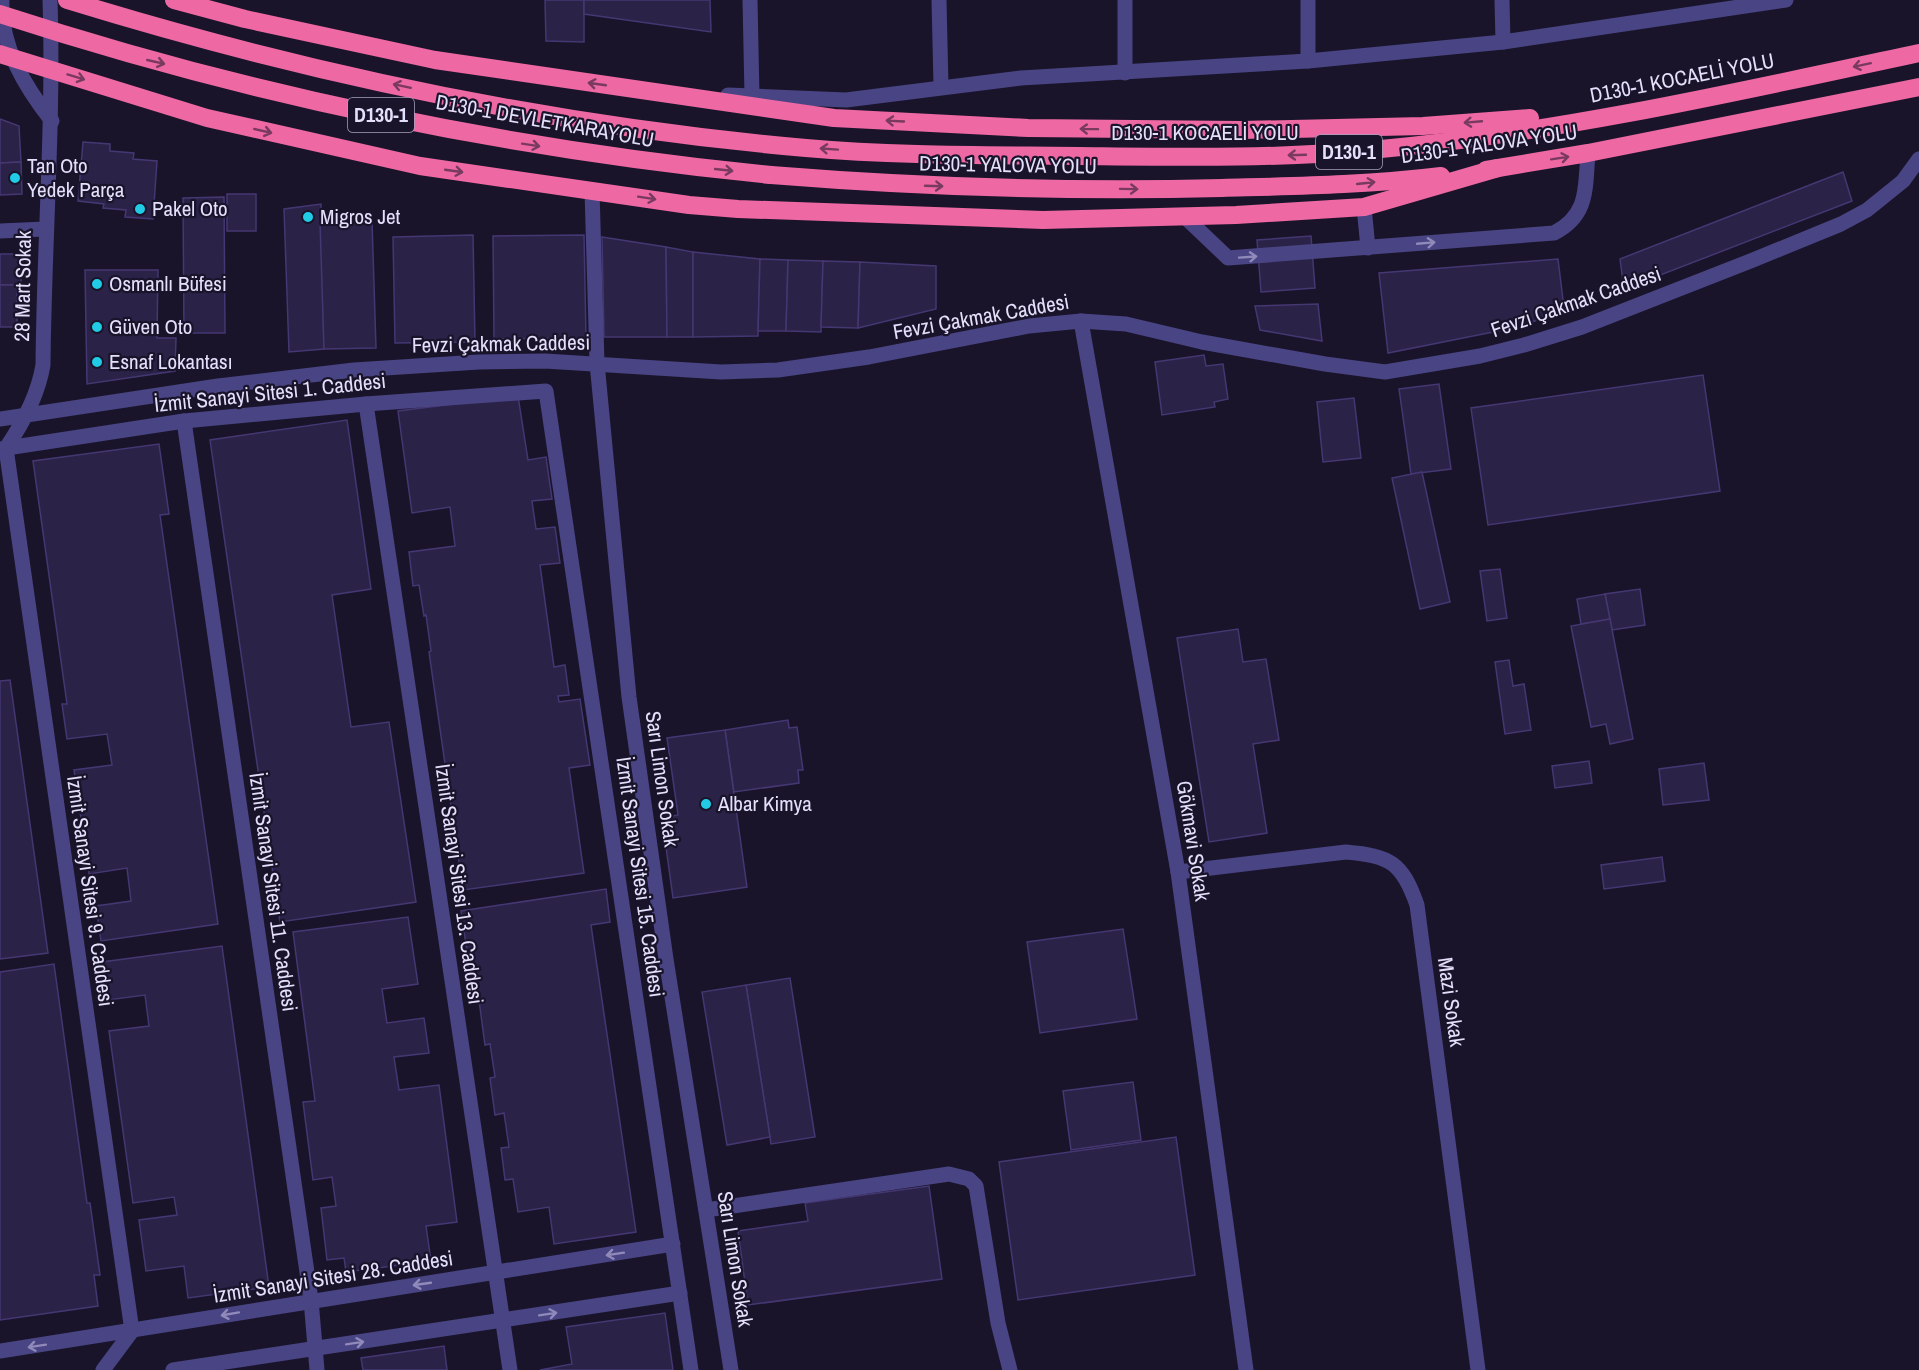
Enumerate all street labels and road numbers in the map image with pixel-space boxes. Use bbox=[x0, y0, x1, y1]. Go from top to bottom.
street label: D130-1 KOCAELİ YOLU bbox=[1587, 45, 1777, 110]
street label: D130-1 DEVLETKARAYOLU bbox=[434, 87, 656, 154]
road number: D130-1 bbox=[348, 98, 414, 132]
street label: D130-1 YALOVA YOLU bbox=[1399, 117, 1579, 170]
street label: D130-1 KOCAELİ YOLU bbox=[1111, 118, 1299, 147]
road number: D130-1 bbox=[1316, 135, 1382, 169]
street label: D130-1 YALOVA YOLU bbox=[919, 148, 1097, 181]
street label: 28 Mart Sokak bbox=[7, 230, 38, 342]
street label: Fevzi Çakmak Caddesi bbox=[1487, 259, 1665, 344]
street label: Fevzi Çakmak Caddesi bbox=[891, 287, 1071, 346]
street label: Fevzi Çakmak Caddesi bbox=[412, 327, 590, 360]
street label: İzmit Sanayi Sitesi 1. Caddesi bbox=[153, 366, 387, 419]
street label: Sarı Limon Sokak bbox=[639, 709, 686, 849]
street label: İzmit Sanayi Sitesi 15. Caddesi bbox=[609, 755, 672, 999]
street label: İzmit Sanayi Sitesi 13. Caddesi bbox=[428, 762, 491, 1006]
street label: İzmit Sanayi Sitesi 11. Caddesi bbox=[242, 771, 305, 1013]
street label: İzmit Sanayi Sitesi 9. Caddesi bbox=[60, 774, 121, 1008]
street label: Gökmavi Sokak bbox=[1170, 779, 1217, 904]
street label: Mazi Sokak bbox=[1431, 955, 1472, 1049]
street label: Sarı Limon Sokak bbox=[710, 1189, 761, 1329]
street label: İzmit Sanayi Sitesi 28. Caddesi bbox=[211, 1243, 455, 1310]

